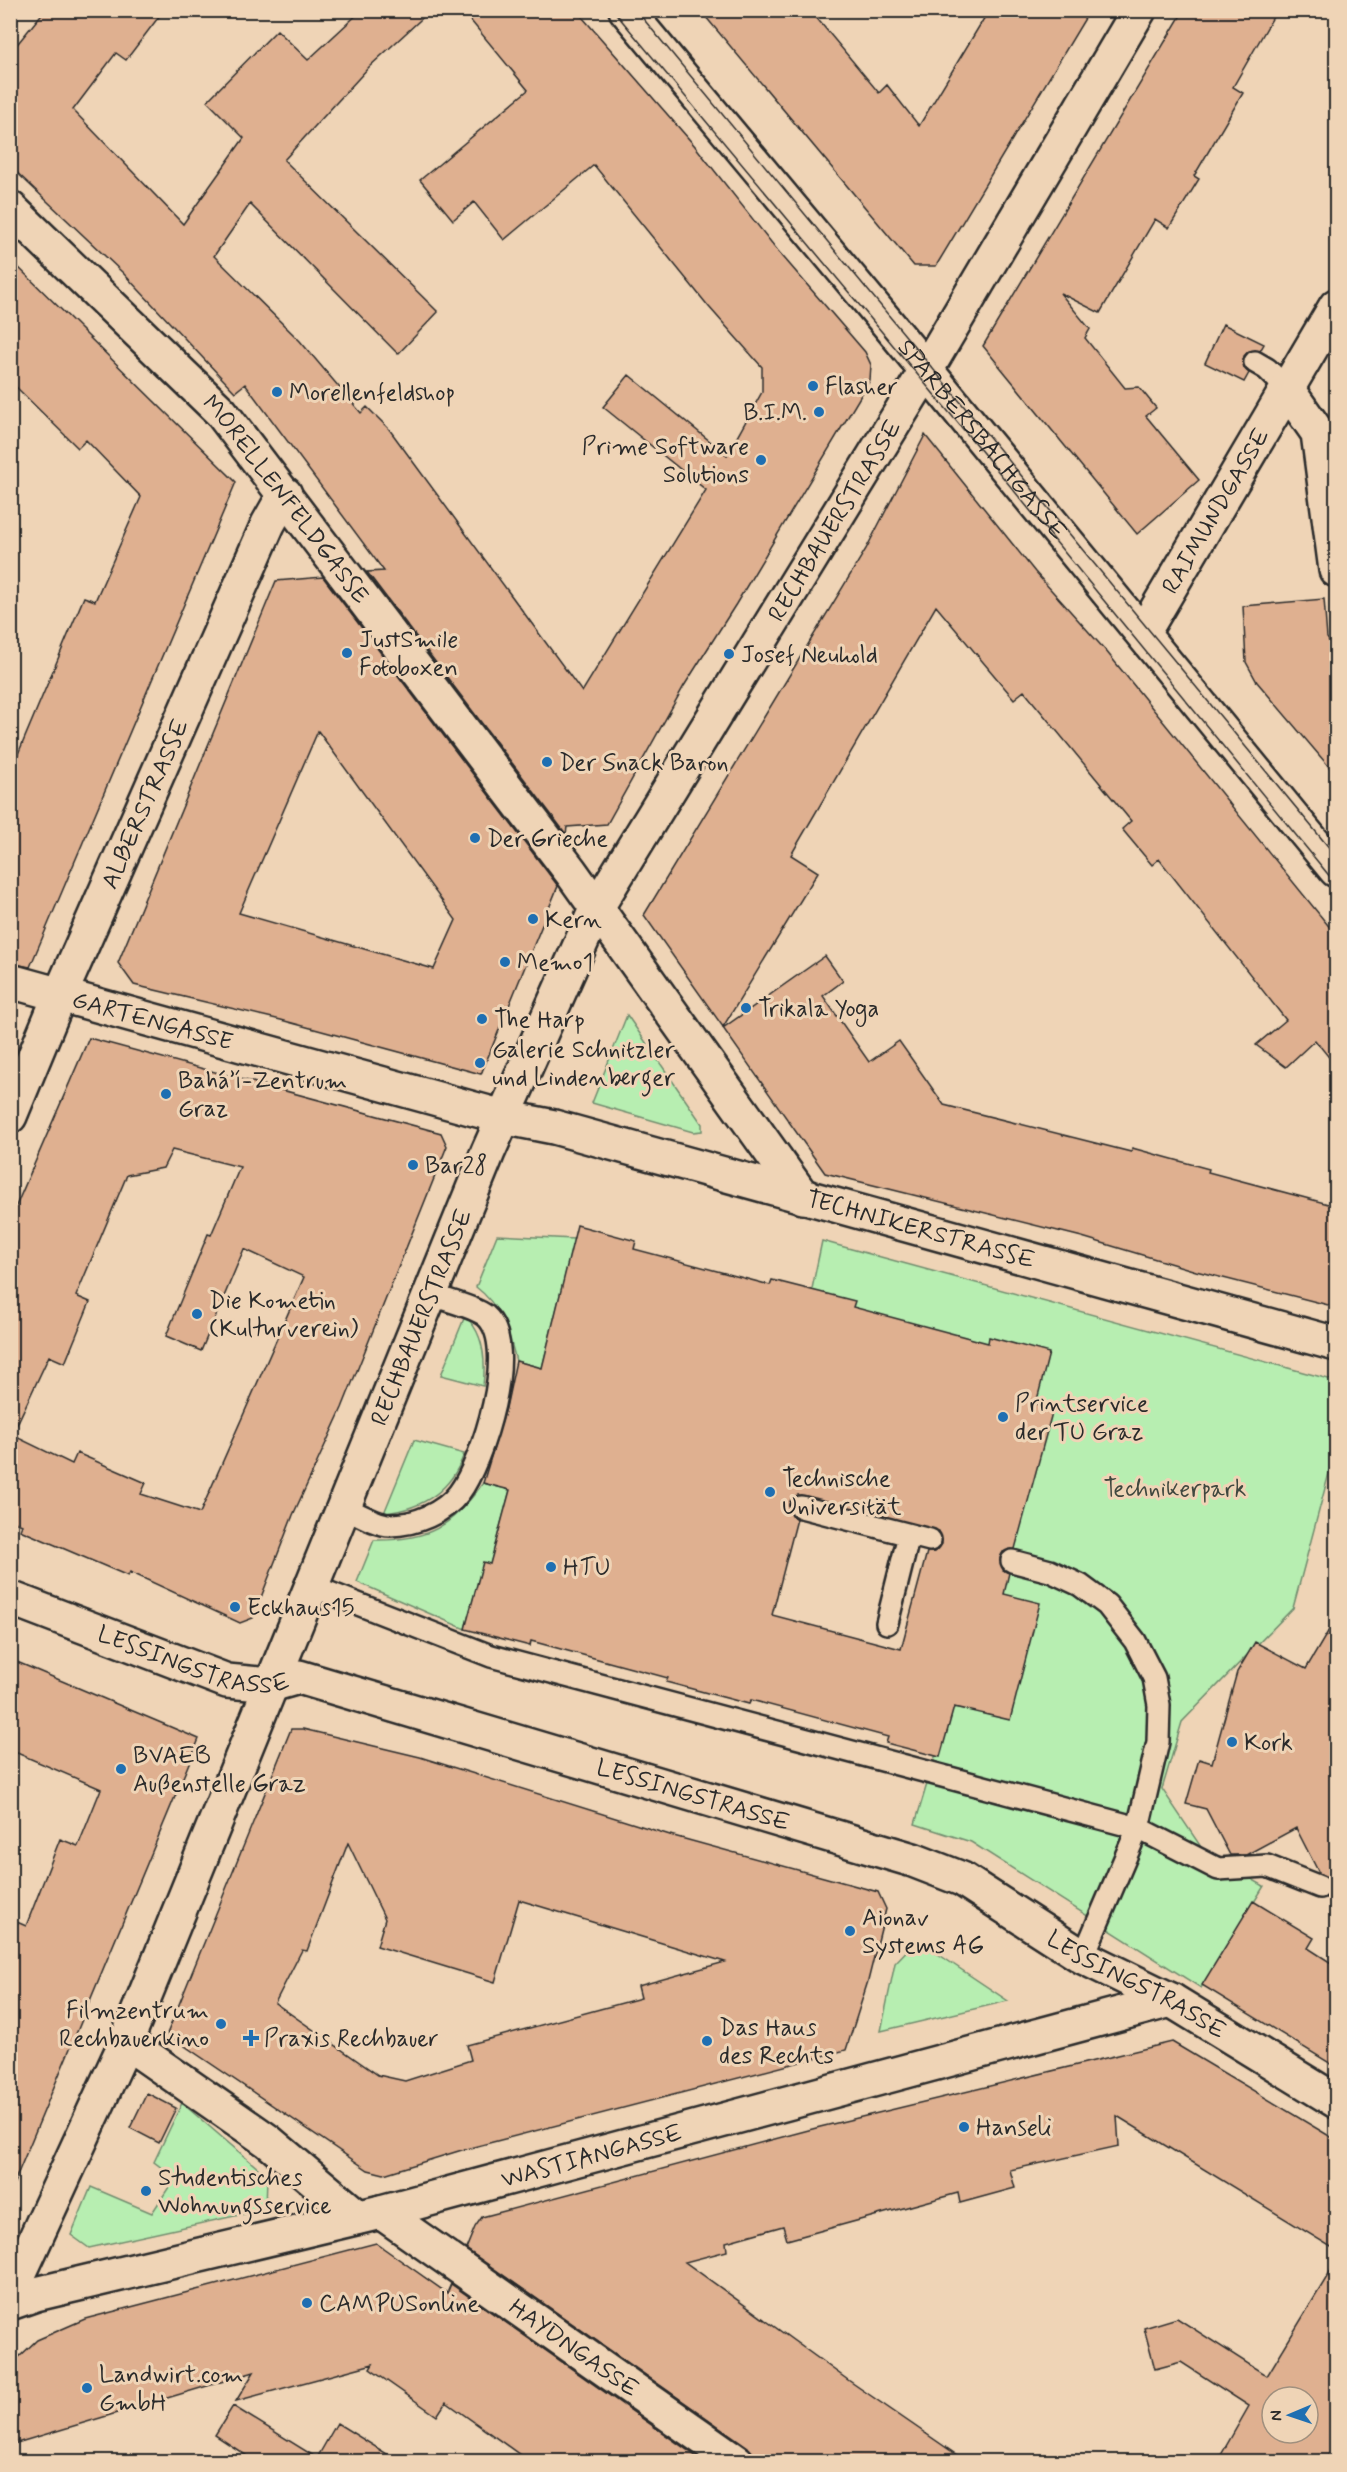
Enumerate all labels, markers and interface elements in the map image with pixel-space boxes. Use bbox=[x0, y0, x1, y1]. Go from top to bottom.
street label: SPARBERSBACHGASSE bbox=[890, 333, 1073, 547]
place label: Flasher bbox=[825, 372, 898, 403]
place label: Morellenfeldshop bbox=[289, 378, 455, 409]
marker: Flasher bbox=[806, 379, 820, 393]
marker: Morellenfeldshop bbox=[270, 385, 284, 399]
street label: MORELLENFELDGASSE bbox=[195, 388, 375, 611]
place label: B.I.M. bbox=[743, 398, 807, 429]
marker: B.I.M. bbox=[812, 405, 826, 419]
street label: RECHBAUERSTRASSE bbox=[762, 414, 909, 628]
street label: RAIMUNDGASSE bbox=[1155, 423, 1277, 600]
place label: Prime Software Solutions bbox=[582, 432, 749, 491]
marker: Prime Software Solutions bbox=[754, 453, 768, 467]
place label: JustSmile Fotoboxen bbox=[359, 625, 458, 684]
place label: Josef Neuhold bbox=[741, 640, 878, 671]
marker: JustSmile Fotoboxen bbox=[340, 646, 354, 660]
marker: Josef Neuhold bbox=[722, 647, 736, 661]
street label: ALBERSTRASSE bbox=[95, 715, 197, 894]
place label: Der Snack Baron bbox=[559, 748, 729, 779]
marker: Der Snack Baron bbox=[540, 755, 554, 769]
place label: Der Grieche bbox=[487, 824, 608, 855]
marker: Der Grieche bbox=[468, 831, 482, 845]
place label: Kern bbox=[545, 905, 602, 936]
marker: Kern bbox=[526, 912, 540, 926]
place label: Memo1 bbox=[517, 948, 593, 979]
marker: Memo1 bbox=[498, 955, 512, 969]
street label: GARTENGASSE bbox=[68, 985, 236, 1059]
place label: Trikala Yoga bbox=[758, 994, 879, 1027]
marker: Trikala Yoga bbox=[739, 1001, 753, 1015]
place label: The Harp bbox=[494, 1005, 585, 1036]
marker: The Harp bbox=[475, 1012, 489, 1026]
place label: Galerie Schnitzler und Lindenberger bbox=[492, 1035, 676, 1097]
marker: Galerie Schnitzler und Lindenberger bbox=[473, 1056, 487, 1070]
place label: Bahá’í-Zentrum Graz bbox=[178, 1066, 347, 1125]
marker: Bahá’í-Zentrum Graz bbox=[159, 1087, 173, 1101]
place label: Bar28 bbox=[425, 1151, 487, 1182]
marker: Bar28 bbox=[406, 1158, 420, 1172]
street label: TECHNIKERSTRASSE bbox=[803, 1184, 1038, 1277]
street label: RECHBAUERSTRASSE bbox=[364, 1205, 480, 1431]
place label: Die Kometin (Kulturverein) bbox=[209, 1286, 359, 1345]
marker: Die Kometin (Kulturverein) bbox=[190, 1307, 204, 1321]
place label: Printservice der TU Graz bbox=[1015, 1389, 1149, 1448]
marker: Printservice der TU Graz bbox=[996, 1410, 1010, 1424]
place label: Technische Universität bbox=[782, 1464, 902, 1523]
park label: Technikerpark bbox=[1104, 1474, 1247, 1505]
marker: Technische Universität bbox=[763, 1485, 777, 1499]
place label: HTU bbox=[563, 1553, 611, 1584]
marker: HTU bbox=[544, 1560, 558, 1574]
place label: Eckhaus15 bbox=[247, 1593, 355, 1624]
marker: Eckhaus15 bbox=[228, 1600, 242, 1614]
street label: LESSINGSTRASSE bbox=[93, 1619, 293, 1702]
place label: Kork bbox=[1244, 1728, 1293, 1759]
marker: Kork bbox=[1225, 1735, 1239, 1749]
place label: BVAEB Außenstelle Graz bbox=[133, 1741, 306, 1800]
street label: LESSINGSTRASSE bbox=[593, 1753, 793, 1839]
marker: BVAEB Außenstelle Graz bbox=[114, 1762, 128, 1776]
place label: Aionav Systems AG bbox=[862, 1903, 984, 1962]
marker: Aionav Systems AG bbox=[843, 1924, 857, 1938]
street label: LESSINGSTRASSE bbox=[1040, 1924, 1231, 2047]
place label: Filmzentrum Rechbauerkino bbox=[59, 1996, 209, 2055]
place label: Das Haus des Rechts bbox=[719, 2013, 834, 2072]
marker: Filmzentrum Rechbauerkino bbox=[214, 2017, 228, 2031]
place label: Praxis Rechbauer bbox=[264, 2024, 439, 2055]
marker: Praxis Rechbauer bbox=[242, 2029, 260, 2047]
marker: Das Haus des Rechts bbox=[700, 2034, 714, 2048]
place label: Hanseli bbox=[976, 2113, 1052, 2144]
street label: WASTIANGASSE bbox=[498, 2118, 686, 2196]
marker: Hanseli bbox=[957, 2120, 971, 2134]
place label: Studentisches Wohnungsservice bbox=[158, 2163, 331, 2225]
marker: Studentisches Wohnungsservice bbox=[139, 2184, 153, 2198]
place label: CAMPUSonline bbox=[319, 2289, 479, 2320]
street label: HAYDNGASSE bbox=[502, 2292, 644, 2405]
marker: CAMPUSonline bbox=[300, 2296, 314, 2310]
place label: Landwirt.com GmbH bbox=[99, 2360, 243, 2419]
marker: Landwirt.com GmbH bbox=[80, 2381, 94, 2395]
north arrow bbox=[1260, 2385, 1320, 2445]
text: N bbox=[1266, 2410, 1287, 2421]

